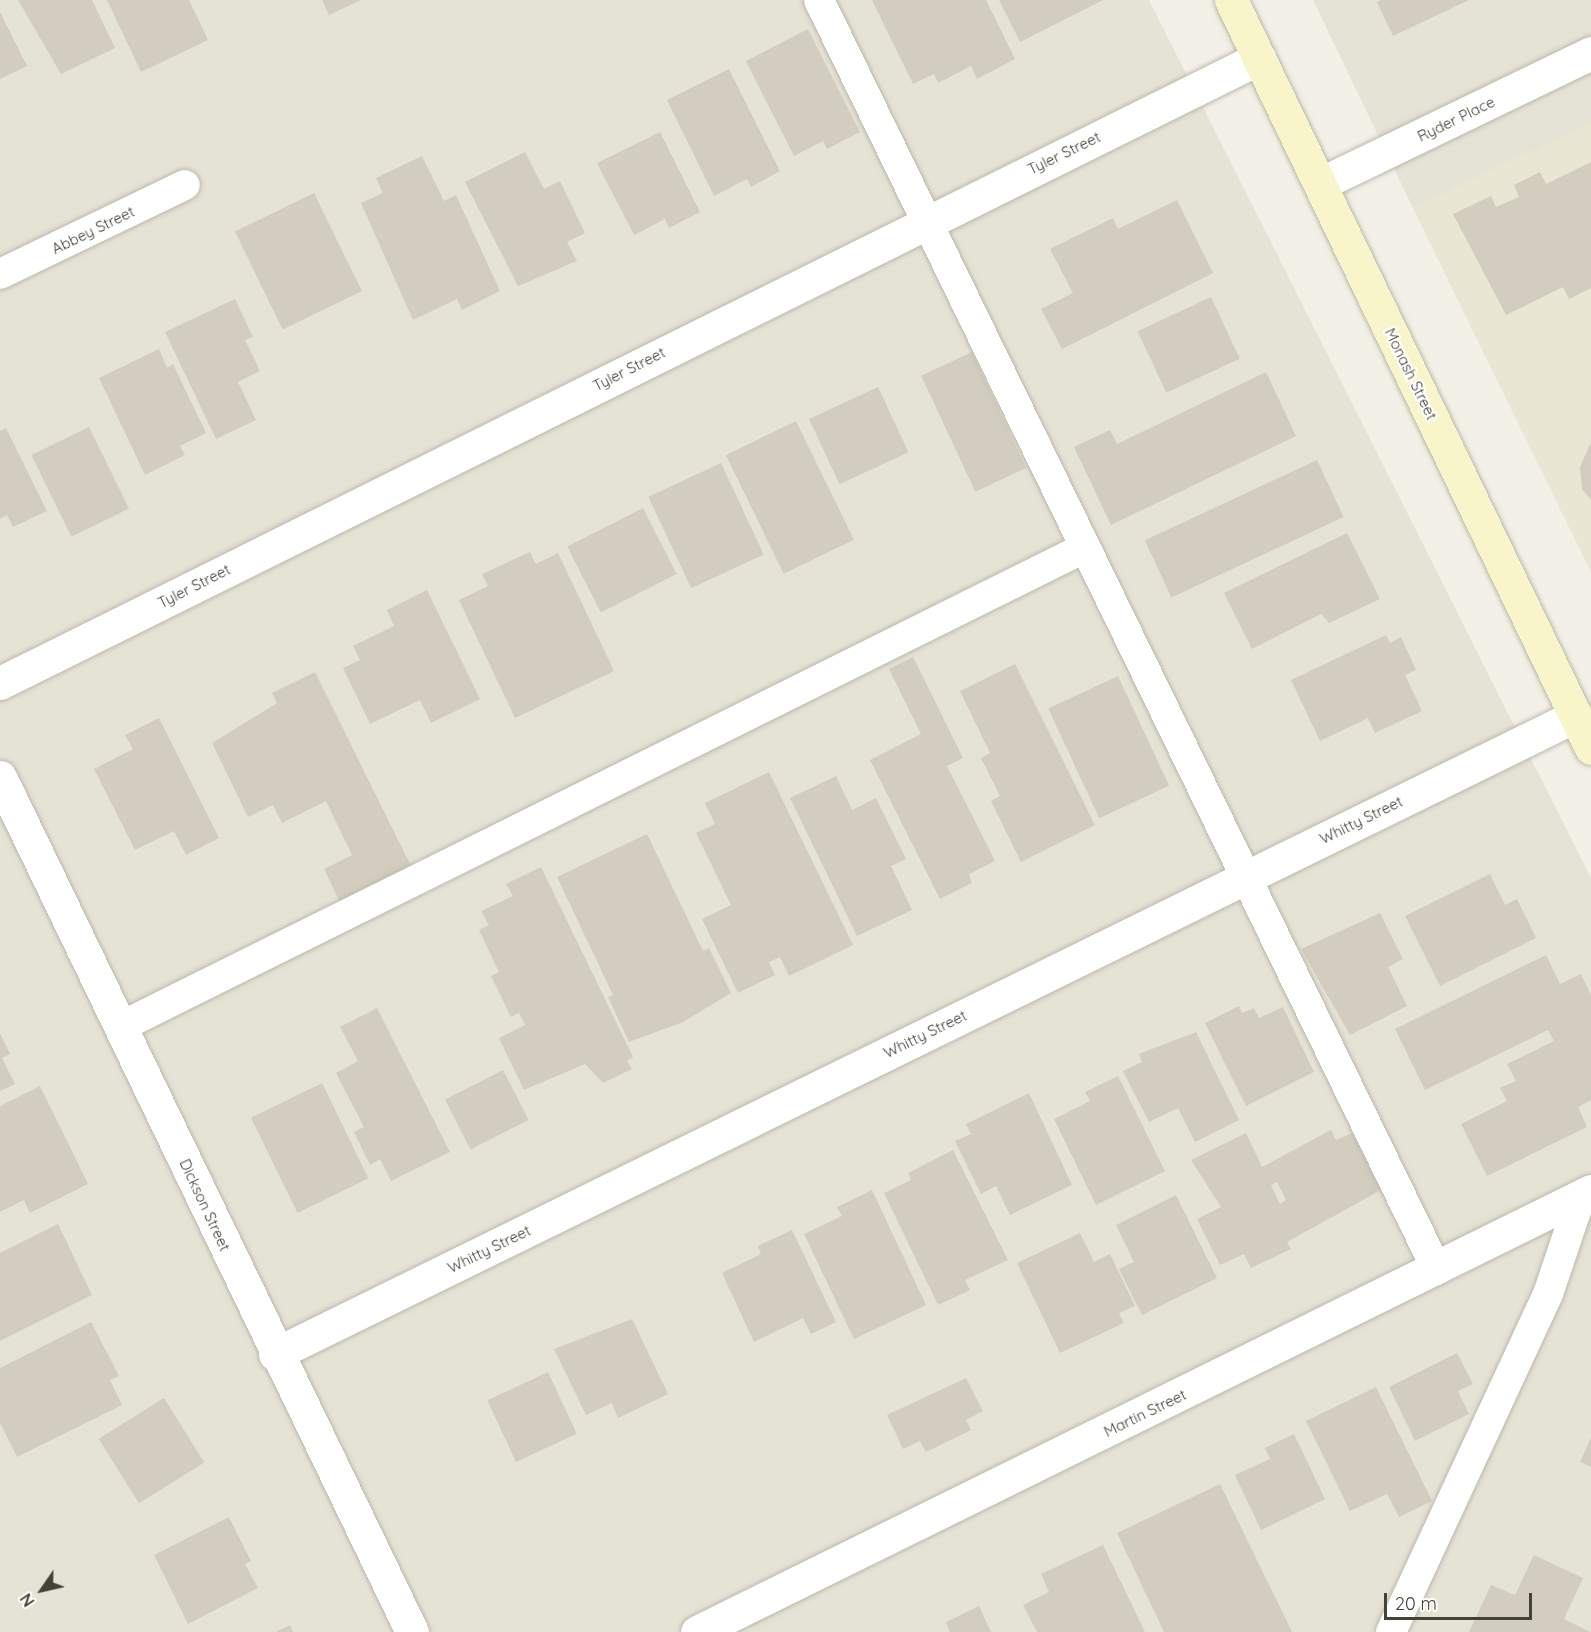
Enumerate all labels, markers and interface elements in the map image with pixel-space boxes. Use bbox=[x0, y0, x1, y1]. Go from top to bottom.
street label: Ryder Place bbox=[1414, 93, 1498, 145]
street label: Tyler Street bbox=[1025, 128, 1103, 178]
street label: Abbey Street bbox=[49, 202, 137, 258]
street label: Monash Street bbox=[1381, 325, 1441, 423]
street label: Tyler Street bbox=[590, 343, 668, 395]
street label: Tyler Street bbox=[155, 560, 233, 612]
street label: Whitty Street bbox=[1317, 792, 1405, 848]
street label: Whitty Street bbox=[881, 1006, 969, 1062]
street label: Dickson Street bbox=[176, 1156, 234, 1254]
street label: Whitty Street bbox=[445, 1221, 533, 1277]
street label: Martin Street bbox=[1101, 1385, 1189, 1441]
north arrow bbox=[12, 1560, 72, 1620]
scale bar bbox=[1387, 1581, 1536, 1619]
text: N bbox=[16, 1590, 39, 1611]
text: 20 m bbox=[1395, 1592, 1437, 1615]

